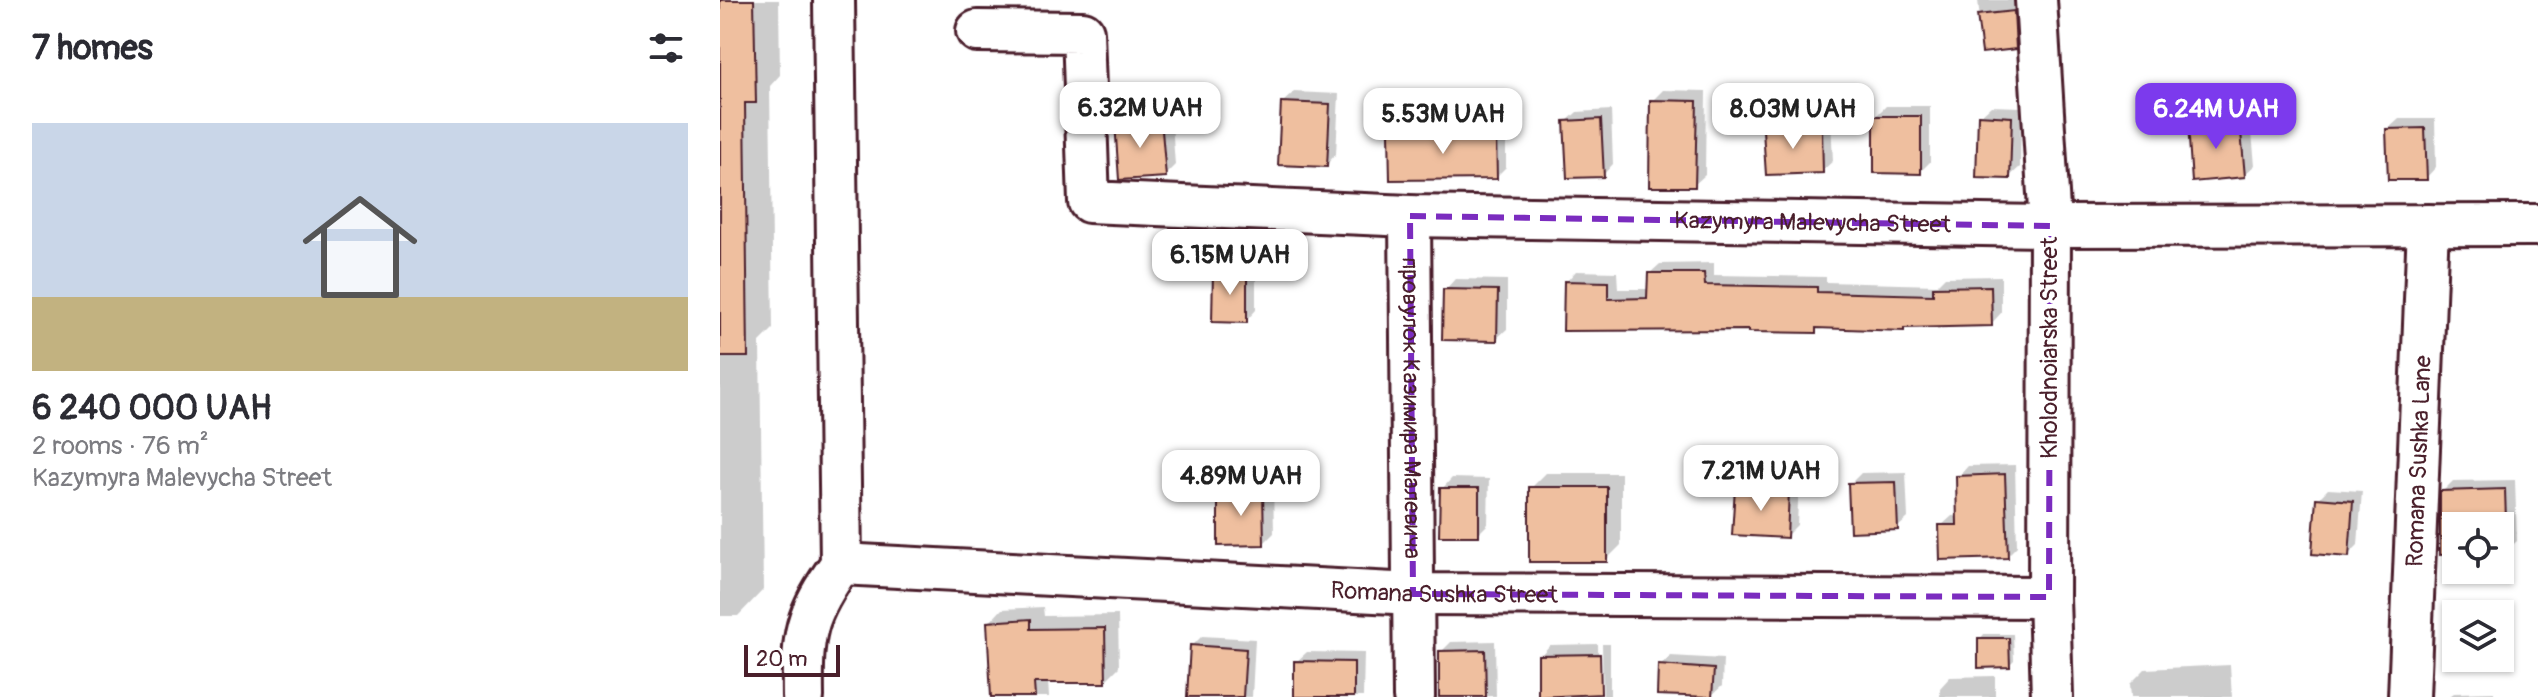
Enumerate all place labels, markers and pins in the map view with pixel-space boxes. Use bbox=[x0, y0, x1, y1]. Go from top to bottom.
pin: 6.32M UAH bbox=[1048, 82, 1232, 150]
pin: 8.03M UAH bbox=[1701, 83, 1885, 151]
pin: 6.24M UAH bbox=[2124, 83, 2308, 151]
pin: 5.53M UAH bbox=[1351, 88, 1535, 156]
pin: 6.15M UAH bbox=[1138, 229, 1322, 297]
pin: 7.21M UAH bbox=[1669, 445, 1853, 513]
pin: 4.89M UAH bbox=[1149, 450, 1333, 518]

